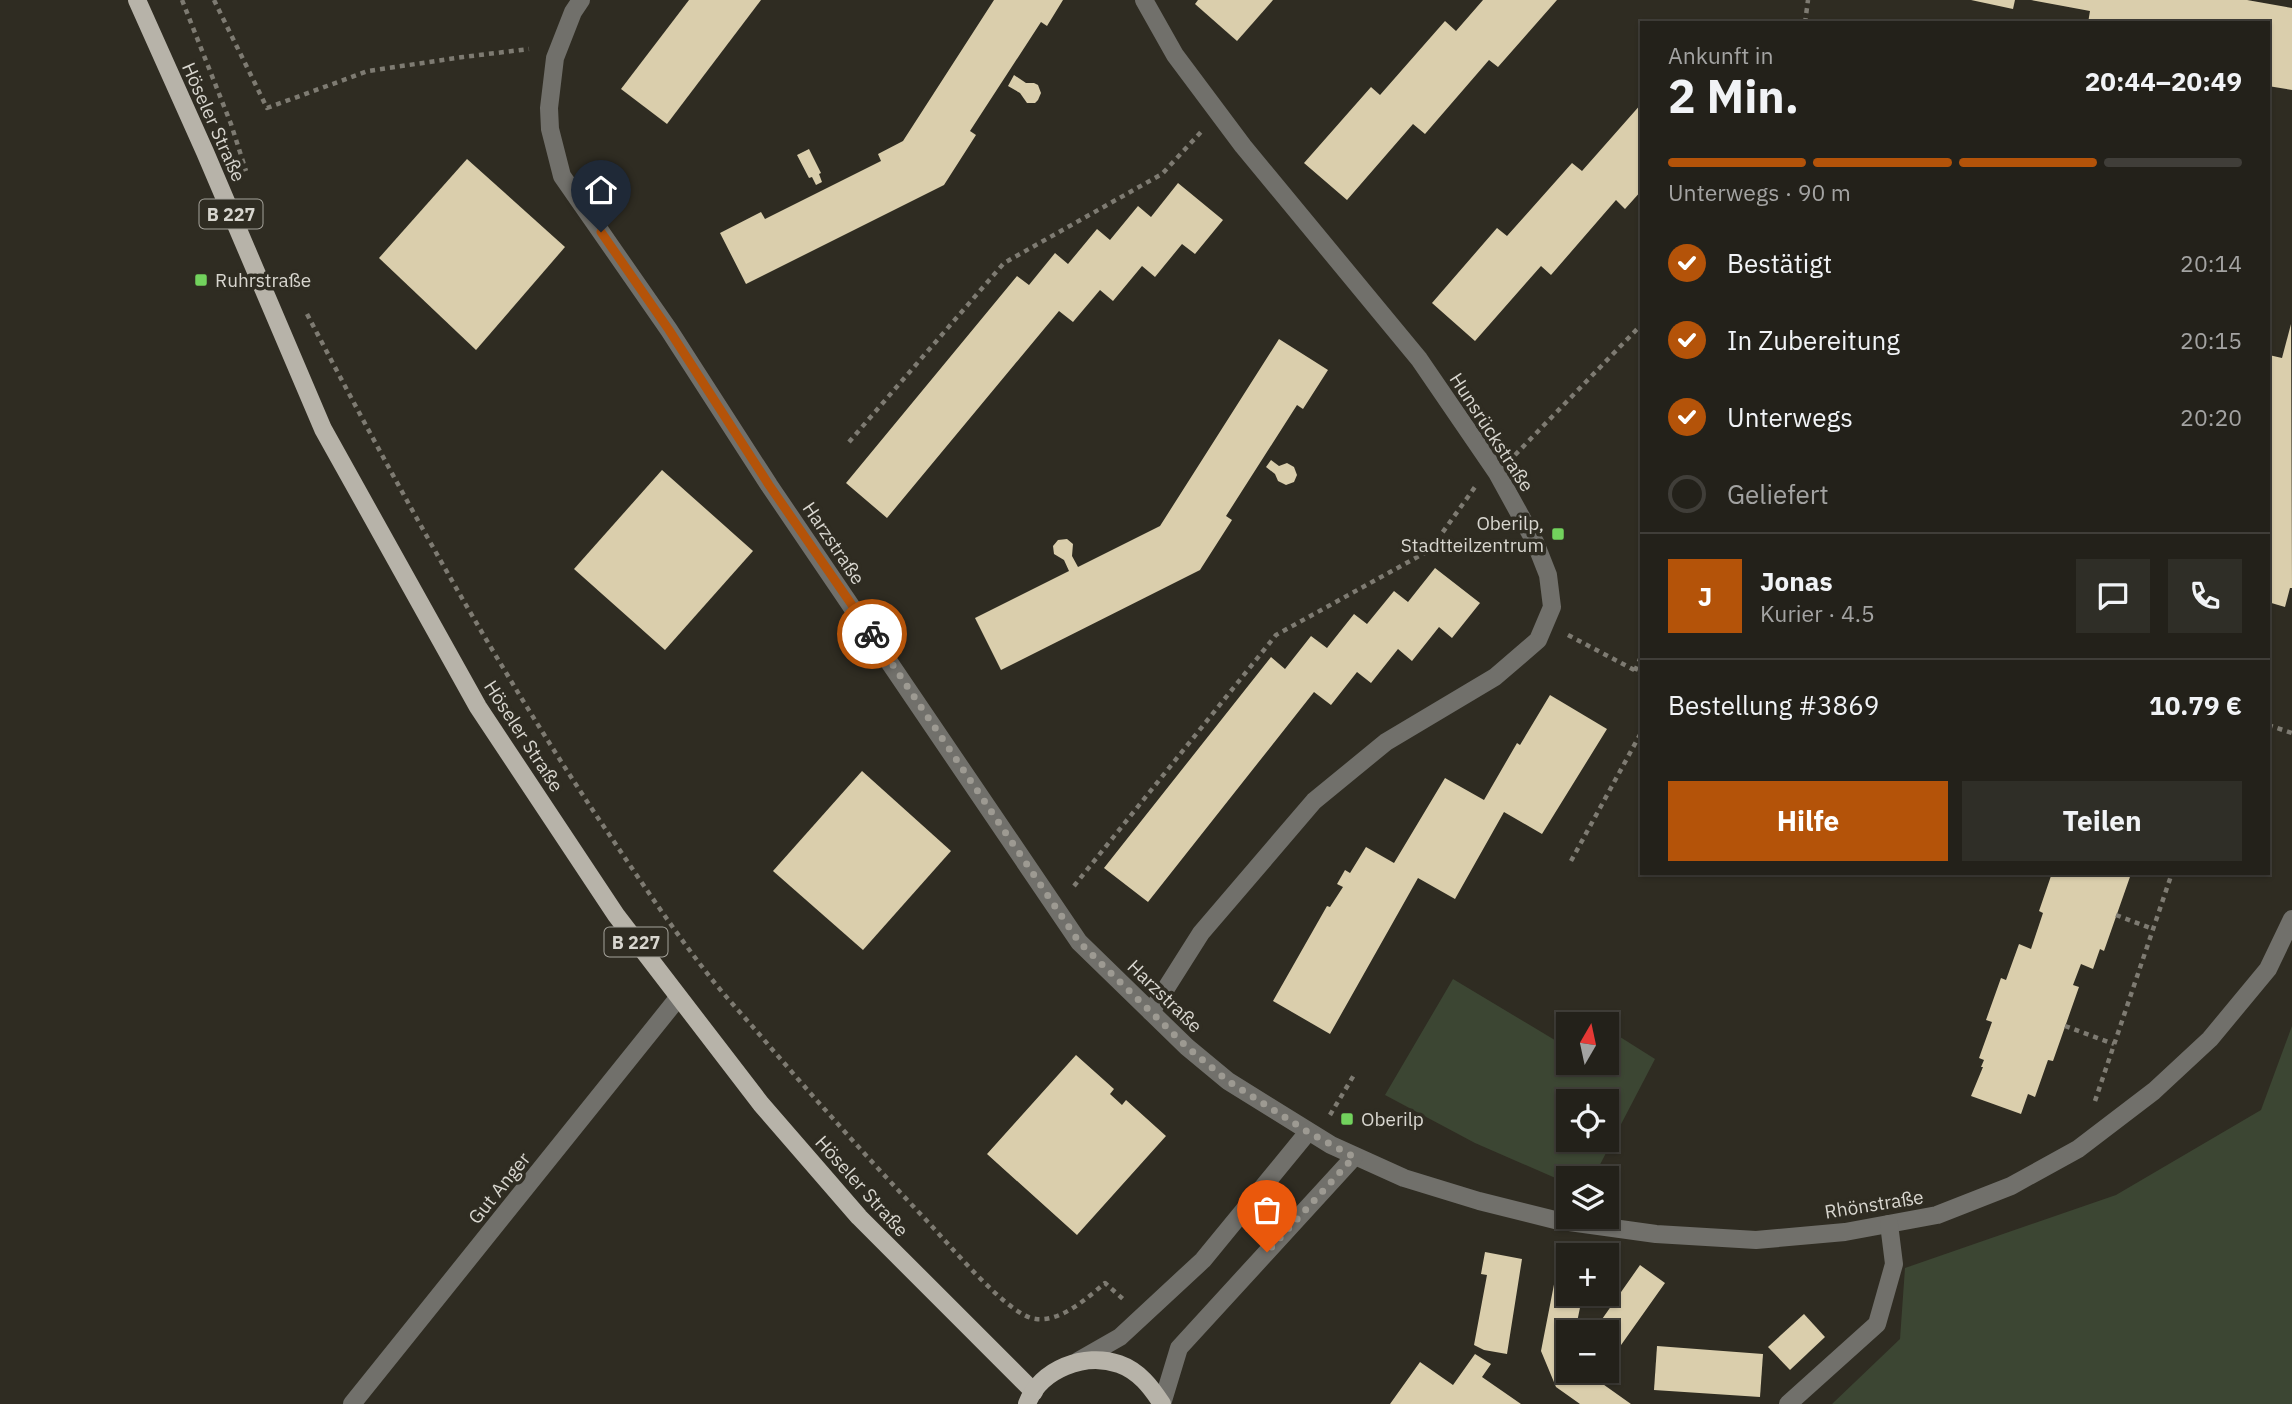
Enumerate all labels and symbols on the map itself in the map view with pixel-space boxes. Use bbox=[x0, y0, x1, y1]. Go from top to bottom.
street label: Höseler Straße bbox=[177, 59, 251, 185]
pin bbox=[571, 160, 631, 232]
road number: B 227 bbox=[200, 200, 262, 229]
place label: Ruhrstraße bbox=[215, 268, 311, 292]
marker: Ruhrstraße bbox=[193, 272, 209, 288]
street label: Hunsrückstraße bbox=[1445, 368, 1539, 496]
street label: Harzstraße bbox=[798, 497, 870, 589]
place label: Oberilp, Stadtteilzentrum bbox=[1401, 511, 1544, 557]
marker: Oberilp, Stadtteilzentrum bbox=[1550, 526, 1566, 542]
courier bbox=[837, 599, 907, 669]
street label: Höseler Straße bbox=[479, 676, 569, 796]
road number: B 227 bbox=[604, 928, 668, 957]
street label: Harzstraße bbox=[1123, 954, 1207, 1038]
north arrow bbox=[1556, 1012, 1619, 1074]
place label: Oberilp bbox=[1361, 1107, 1424, 1131]
marker: Oberilp bbox=[1339, 1111, 1355, 1127]
street label: Höseler Straße bbox=[810, 1130, 914, 1242]
street label: Gut Anger bbox=[463, 1147, 535, 1229]
pin bbox=[1237, 1180, 1297, 1252]
street label: Rhönstraße bbox=[1823, 1184, 1925, 1224]

